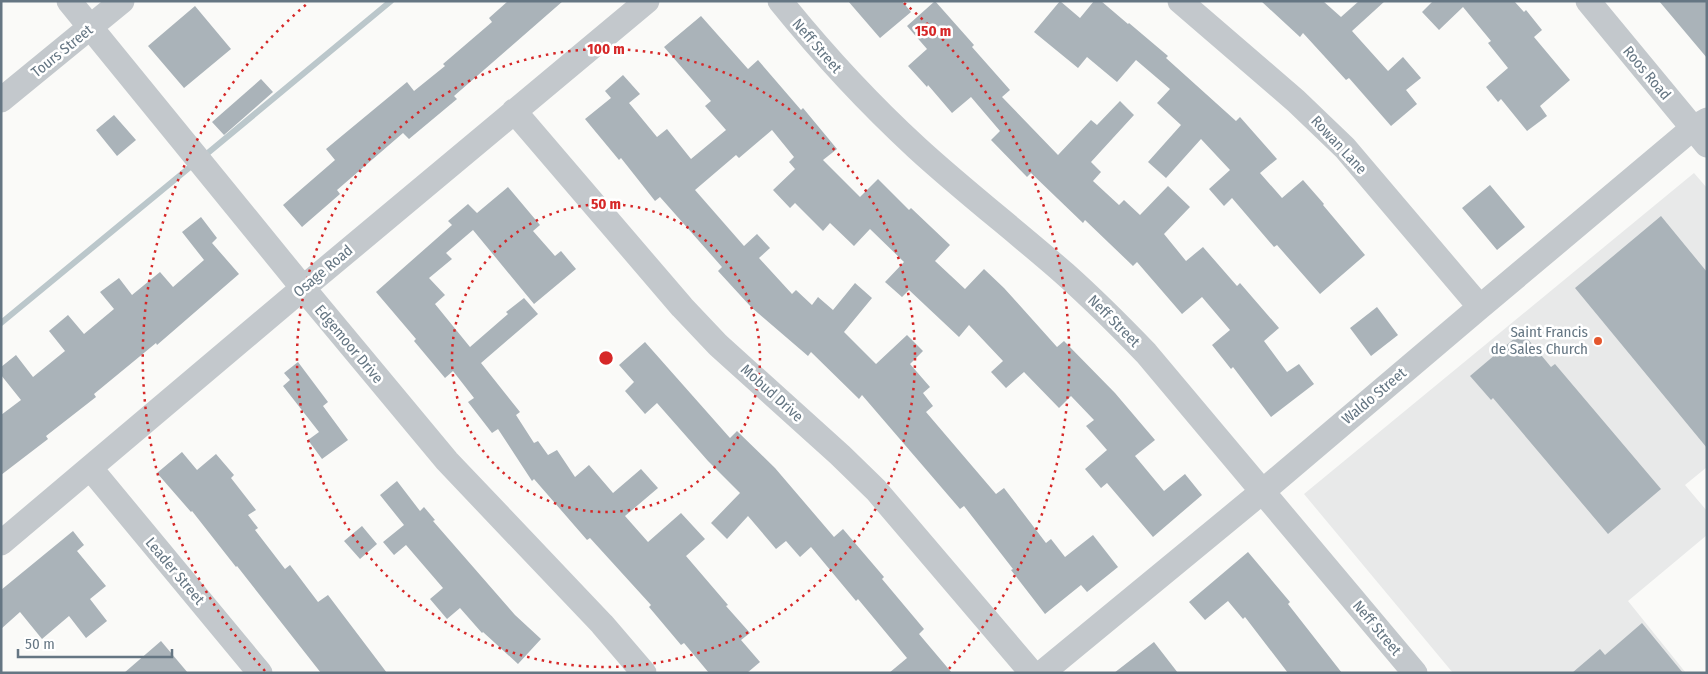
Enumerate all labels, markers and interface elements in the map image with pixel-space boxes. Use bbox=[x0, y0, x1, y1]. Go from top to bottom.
street label: Neff Street bbox=[789, 15, 846, 77]
street label: Tours Street bbox=[28, 21, 96, 81]
text: 150 m bbox=[915, 22, 951, 40]
text: 100 m bbox=[587, 40, 625, 58]
street label: Roos Road bbox=[1619, 42, 1675, 104]
street label: Rowan Lane bbox=[1307, 112, 1371, 178]
text: 50 m bbox=[591, 195, 621, 213]
street label: Osage Road bbox=[290, 241, 356, 301]
street label: Neff Street bbox=[1084, 291, 1144, 351]
street label: Edgemoor Drive bbox=[311, 301, 387, 387]
place label: Saint Francis de Sales Church bbox=[1491, 323, 1588, 358]
marker: Saint Francis de Sales Church bbox=[1592, 335, 1604, 347]
centre of rings bbox=[597, 349, 615, 367]
street label: Mobud Drive bbox=[737, 360, 807, 426]
street label: Waldo Street bbox=[1338, 364, 1410, 428]
street label: Leader Street bbox=[142, 534, 208, 608]
street label: Neff Street bbox=[1349, 597, 1405, 659]
scale bar bbox=[18, 626, 171, 658]
text: 50 m bbox=[25, 635, 55, 653]

